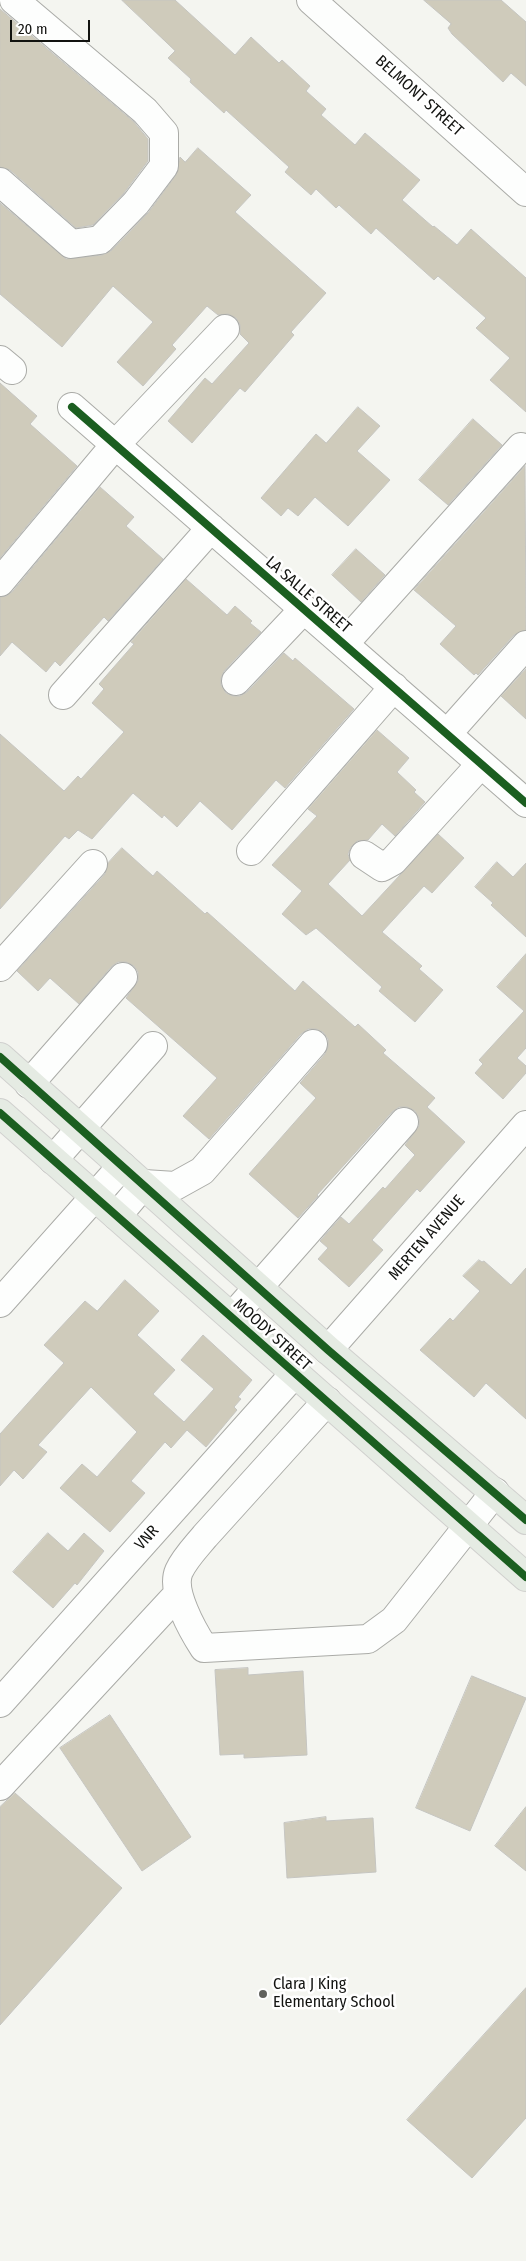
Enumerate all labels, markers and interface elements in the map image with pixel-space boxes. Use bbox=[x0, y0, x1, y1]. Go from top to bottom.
scale bar bbox=[12, 10, 92, 42]
text: 20 m bbox=[18, 20, 48, 38]
street label: BELMONT STREET bbox=[371, 52, 467, 140]
street label: LA SALLE STREET bbox=[261, 553, 355, 637]
street label: MERTEN AVENUE bbox=[385, 1192, 469, 1284]
street label: MOODY STREET bbox=[229, 1295, 315, 1375]
street label: VNR bbox=[131, 1522, 163, 1554]
place label: Clara J King Elementary School bbox=[273, 1975, 395, 2013]
marker: Clara J King Elementary School bbox=[257, 1988, 269, 2000]

